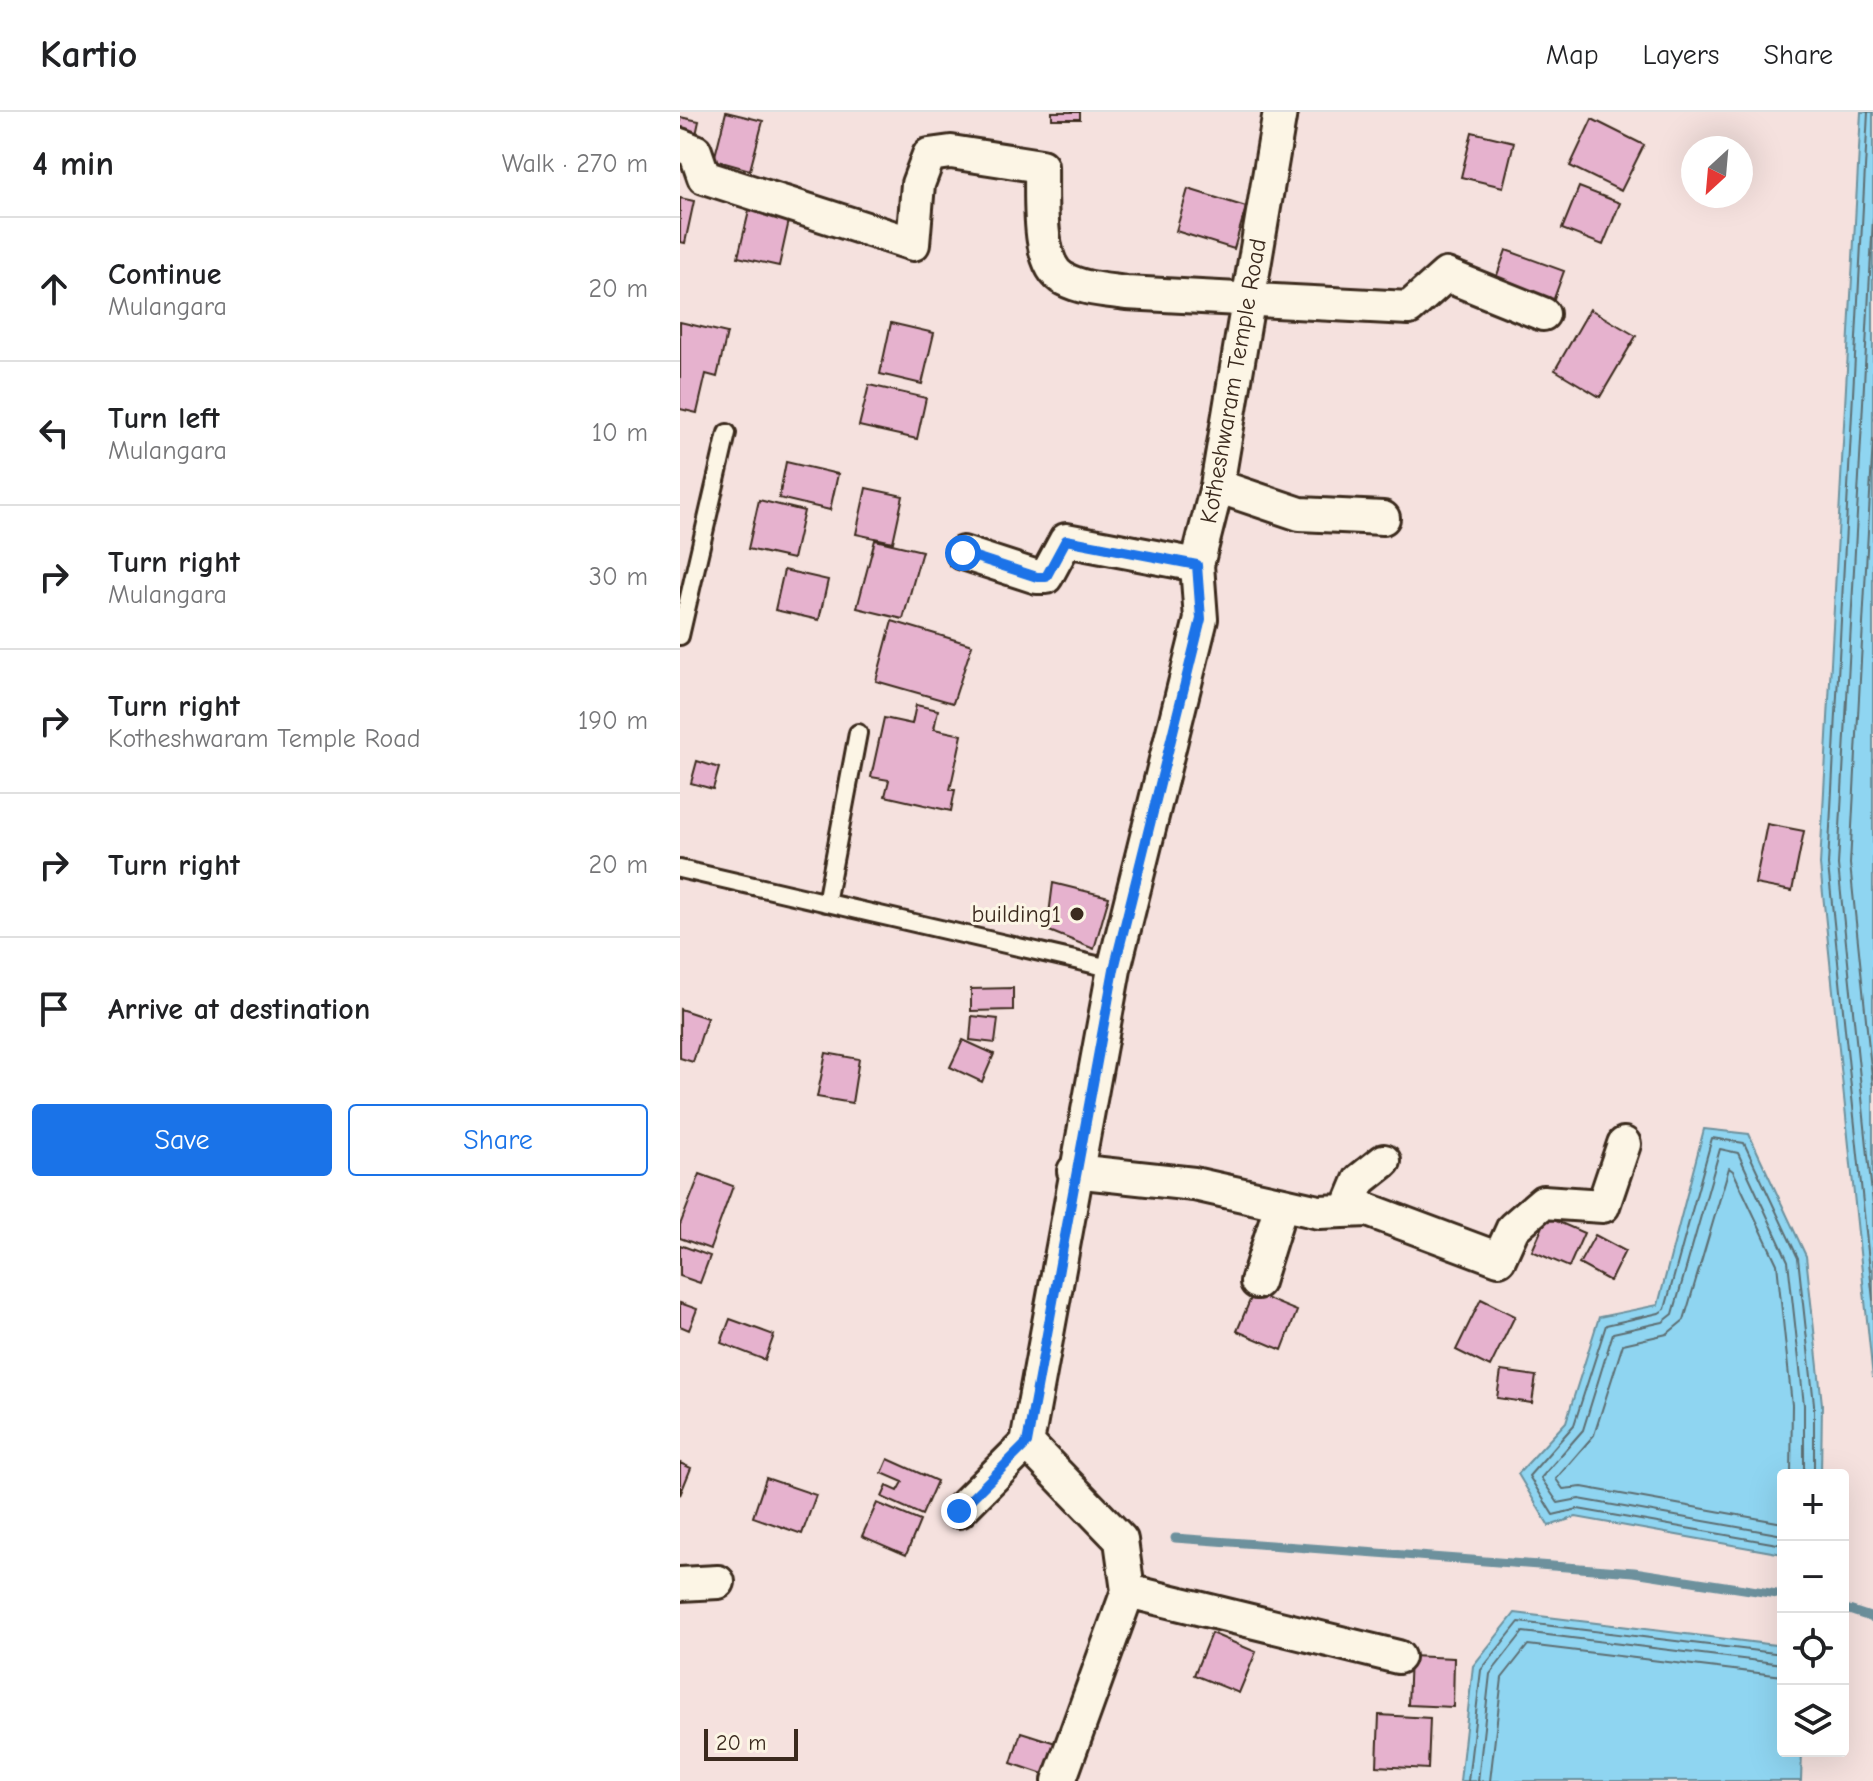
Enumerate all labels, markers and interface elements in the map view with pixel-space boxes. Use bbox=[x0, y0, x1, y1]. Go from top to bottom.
text: Kartio bbox=[40, 33, 137, 77]
text: Map bbox=[1546, 39, 1599, 71]
text: Layers bbox=[1643, 39, 1719, 71]
text: Share bbox=[1763, 39, 1833, 71]
north arrow bbox=[1681, 136, 1753, 208]
text: 4 min bbox=[32, 144, 114, 184]
text: Walk · 270 m bbox=[502, 149, 648, 179]
street label: Kotheshwaram Temple Road bbox=[1194, 237, 1272, 525]
text: Continue bbox=[108, 257, 222, 292]
icon: ahead bbox=[32, 267, 76, 311]
text: 20 m bbox=[588, 274, 648, 304]
text: Mulangara bbox=[108, 292, 227, 322]
text: Turn left bbox=[108, 401, 220, 436]
icon: left bbox=[32, 411, 76, 455]
text: 10 m bbox=[592, 418, 648, 448]
text: Mulangara bbox=[108, 436, 227, 466]
route start bbox=[945, 535, 981, 571]
text: Turn right bbox=[108, 545, 240, 580]
icon: right bbox=[32, 555, 76, 599]
text: 30 m bbox=[589, 562, 648, 592]
text: Mulangara bbox=[108, 580, 227, 610]
text: Turn right bbox=[108, 689, 240, 724]
icon: right bbox=[32, 699, 76, 743]
text: 190 m bbox=[578, 706, 648, 736]
text: Kotheshwaram Temple Road bbox=[108, 724, 421, 754]
icon: right bbox=[32, 843, 76, 887]
text: Turn right bbox=[108, 848, 240, 883]
text: 20 m bbox=[588, 850, 648, 880]
place label: building1 bbox=[972, 900, 1061, 928]
marker: building1 bbox=[1068, 905, 1086, 923]
icon: arrive bbox=[32, 987, 76, 1031]
text: Arrive at destination bbox=[108, 992, 370, 1027]
button: Save bbox=[32, 1104, 332, 1176]
button: Share bbox=[348, 1104, 648, 1176]
map controls bbox=[1777, 1469, 1849, 1757]
button: + bbox=[1777, 1469, 1849, 1541]
route end bbox=[941, 1493, 977, 1529]
button: − bbox=[1777, 1541, 1849, 1613]
button: locate bbox=[1777, 1613, 1849, 1685]
button: layers bbox=[1777, 1685, 1849, 1757]
scale bar bbox=[704, 1725, 798, 1761]
text: 20 m bbox=[716, 1730, 766, 1756]

